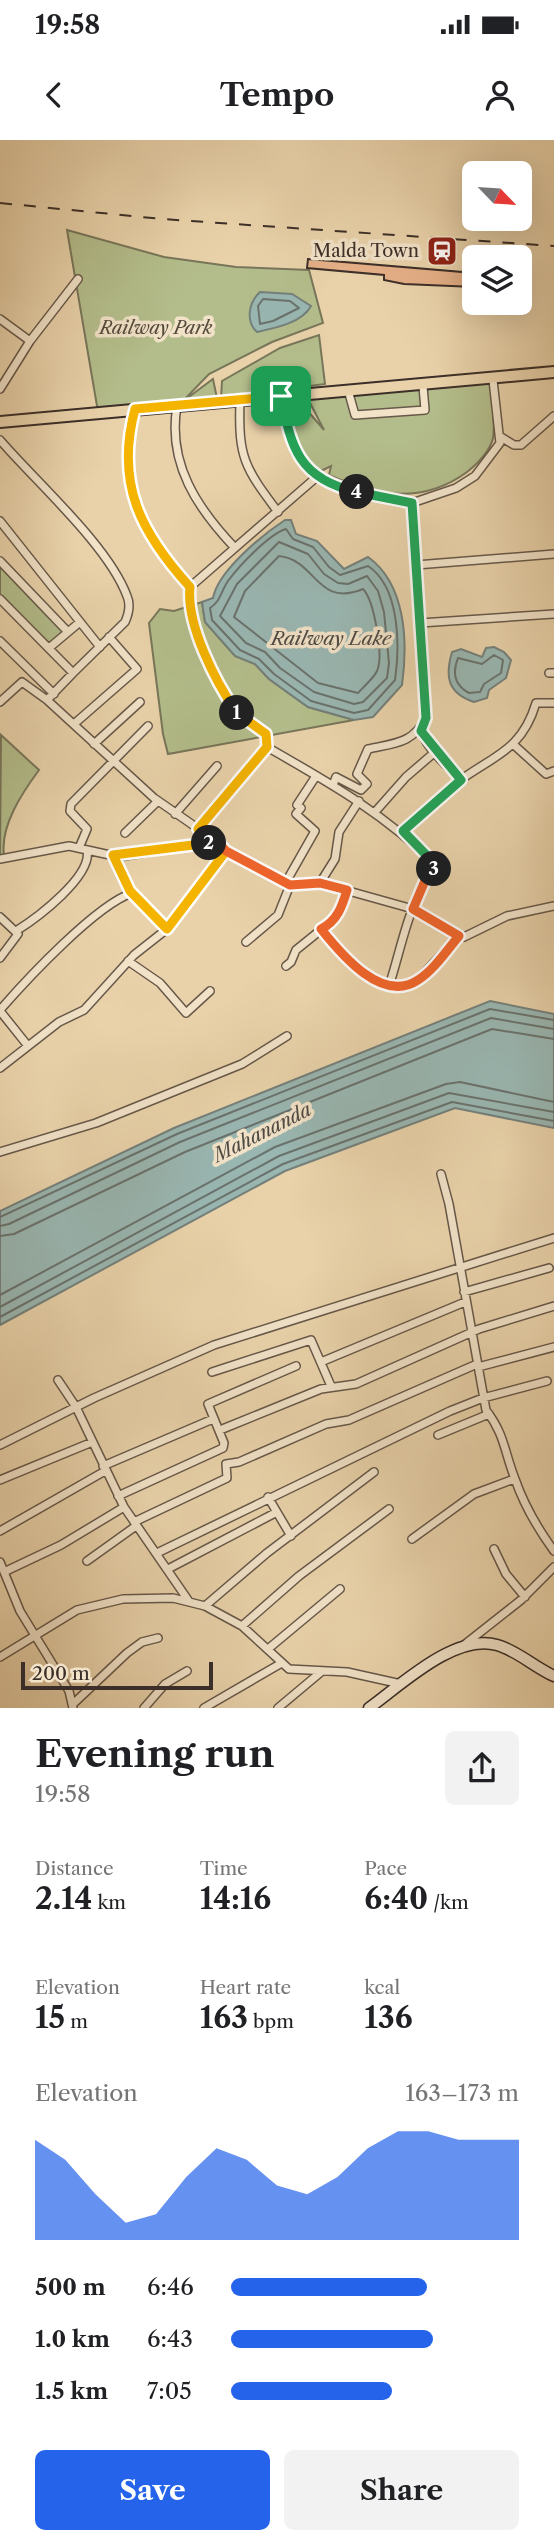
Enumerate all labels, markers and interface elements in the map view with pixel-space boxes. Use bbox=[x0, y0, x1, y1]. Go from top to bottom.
text: 19:58 bbox=[35, 9, 100, 41]
text: Tempo bbox=[220, 75, 334, 114]
icon: back bbox=[35, 76, 73, 114]
icon: person bbox=[481, 76, 519, 114]
north arrow bbox=[462, 161, 532, 231]
map controls bbox=[462, 161, 532, 315]
station icon: Malda Town bbox=[425, 234, 459, 268]
place label: Malda Town bbox=[313, 240, 419, 262]
button: layers bbox=[462, 245, 532, 315]
park label: Railway Park bbox=[98, 317, 213, 339]
pin bbox=[251, 366, 311, 426]
icon: arrive bbox=[262, 377, 300, 415]
pin: 4 bbox=[340, 474, 374, 510]
text: 4 bbox=[351, 480, 362, 503]
water label: Railway Lake bbox=[269, 627, 392, 650]
pin: 1 bbox=[219, 696, 254, 730]
text: 1 bbox=[232, 701, 241, 724]
pin: 2 bbox=[192, 826, 227, 860]
text: 2 bbox=[203, 831, 214, 854]
pin: 3 bbox=[416, 852, 452, 886]
text: 3 bbox=[428, 857, 439, 880]
water label: Mahananda bbox=[207, 1098, 316, 1168]
scale bar bbox=[21, 1658, 214, 1690]
text: 200 m bbox=[32, 1662, 90, 1685]
text: Evening run bbox=[35, 1730, 275, 1777]
button: share bbox=[445, 1731, 519, 1805]
text: 19:58 bbox=[35, 1780, 91, 1808]
text: Distance bbox=[35, 1857, 114, 1880]
text: Time bbox=[200, 1857, 248, 1880]
text: Pace bbox=[364, 1857, 407, 1880]
text: 2.14 bbox=[35, 1880, 92, 1917]
text: 14:16 bbox=[200, 1880, 271, 1917]
text: 6:40 bbox=[364, 1880, 428, 1917]
text: km bbox=[92, 1891, 126, 1914]
text: /km bbox=[428, 1891, 469, 1914]
text: Elevation bbox=[35, 1976, 120, 1999]
text: Heart rate bbox=[200, 1976, 291, 1999]
text: kcal bbox=[364, 1976, 400, 1999]
text: 15 bbox=[35, 1999, 65, 2036]
text: 163 bbox=[200, 1999, 248, 2036]
text: 136 bbox=[364, 1999, 413, 2036]
text: m bbox=[65, 2010, 88, 2033]
text: bpm bbox=[248, 2010, 294, 2033]
text: Elevation bbox=[35, 2079, 138, 2107]
text: 163–173 m bbox=[405, 2079, 519, 2107]
text: 500 m bbox=[35, 2273, 106, 2301]
text: 6:46 bbox=[147, 2273, 194, 2301]
text: 1.0 km bbox=[35, 2325, 110, 2353]
text: 6:43 bbox=[147, 2325, 193, 2353]
text: 1.5 km bbox=[35, 2377, 108, 2405]
text: 7:05 bbox=[147, 2377, 192, 2405]
button: Save bbox=[35, 2450, 270, 2530]
button: Share bbox=[284, 2450, 519, 2530]

